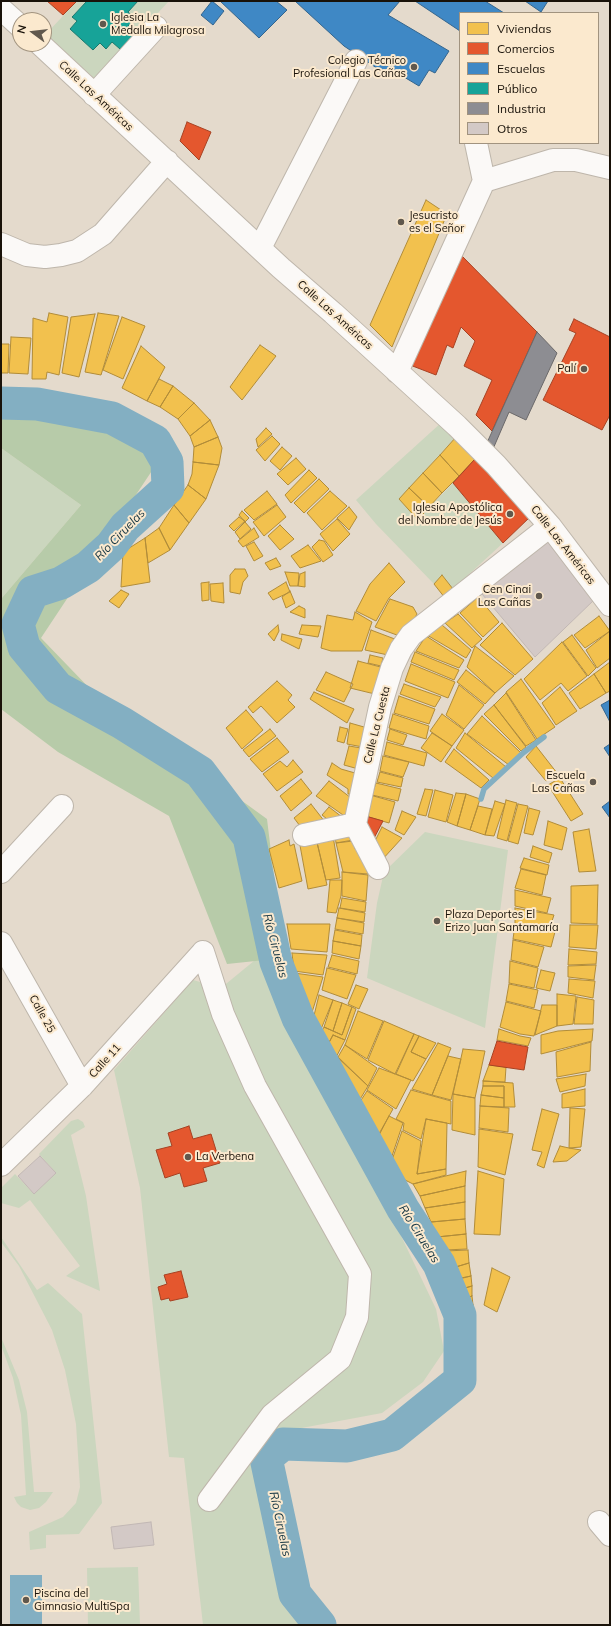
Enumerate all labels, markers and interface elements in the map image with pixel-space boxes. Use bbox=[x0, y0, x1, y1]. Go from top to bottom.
place label: Iglesia La Medalla Milagrosa bbox=[111, 11, 204, 37]
north arrow bbox=[12, 12, 52, 52]
legend bbox=[459, 12, 599, 144]
marker: Iglesia La Medalla Milagrosa bbox=[98, 19, 108, 29]
text: Viviendas bbox=[497, 21, 551, 36]
text: N bbox=[14, 23, 29, 35]
text: Comercios bbox=[497, 41, 555, 56]
place label: Colegio Técnico Profesional Las Cañas bbox=[293, 54, 406, 80]
street label: Calle Las Américas bbox=[56, 58, 136, 134]
text: Escuelas bbox=[497, 61, 545, 76]
marker: Colegio Técnico Profesional Las Cañas bbox=[409, 62, 419, 72]
text: Público bbox=[497, 81, 537, 96]
text: Industria bbox=[497, 101, 546, 116]
text: Otros bbox=[497, 121, 528, 136]
place label: Jesucristo es el Señor bbox=[409, 209, 464, 235]
marker: Jesucristo es el Señor bbox=[396, 217, 406, 227]
street label: Calle Las Américas bbox=[295, 278, 375, 352]
place label: Palí bbox=[557, 362, 576, 376]
marker: Palí bbox=[579, 364, 589, 374]
place label: Iglesia Apostólica del Nombre de Jesús bbox=[398, 501, 502, 527]
street label: Calle Las Américas bbox=[528, 503, 598, 587]
water label: Río Ciruelas bbox=[92, 506, 148, 564]
marker: Iglesia Apostólica del Nombre de Jesús bbox=[505, 509, 515, 519]
place label: Cen Cinai Las Cañas bbox=[478, 583, 531, 609]
marker: Cen Cinai Las Cañas bbox=[534, 591, 544, 601]
street label: Calle La Cuesta bbox=[361, 685, 393, 765]
place label: Escuela Las Cañas bbox=[532, 769, 585, 795]
marker: Escuela Las Cañas bbox=[588, 777, 598, 787]
place label: Plaza Deportes El Erizo Juan Santamaría bbox=[445, 908, 559, 934]
water label: Río Ciruelas bbox=[260, 912, 290, 980]
marker: Plaza Deportes El Erizo Juan Santamaría bbox=[432, 916, 442, 926]
street label: Calle 25 bbox=[26, 993, 58, 1035]
street label: Calle 11 bbox=[86, 1041, 124, 1081]
place label: La Verbena bbox=[196, 1150, 254, 1164]
marker: La Verbena bbox=[183, 1152, 193, 1162]
water label: Río Ciruelas bbox=[395, 1202, 443, 1266]
water label: Río Ciruelas bbox=[266, 1490, 294, 1558]
place label: Piscina del Gimnasio MultiSpa bbox=[34, 1587, 130, 1613]
marker: Piscina del Gimnasio MultiSpa bbox=[21, 1595, 31, 1605]

